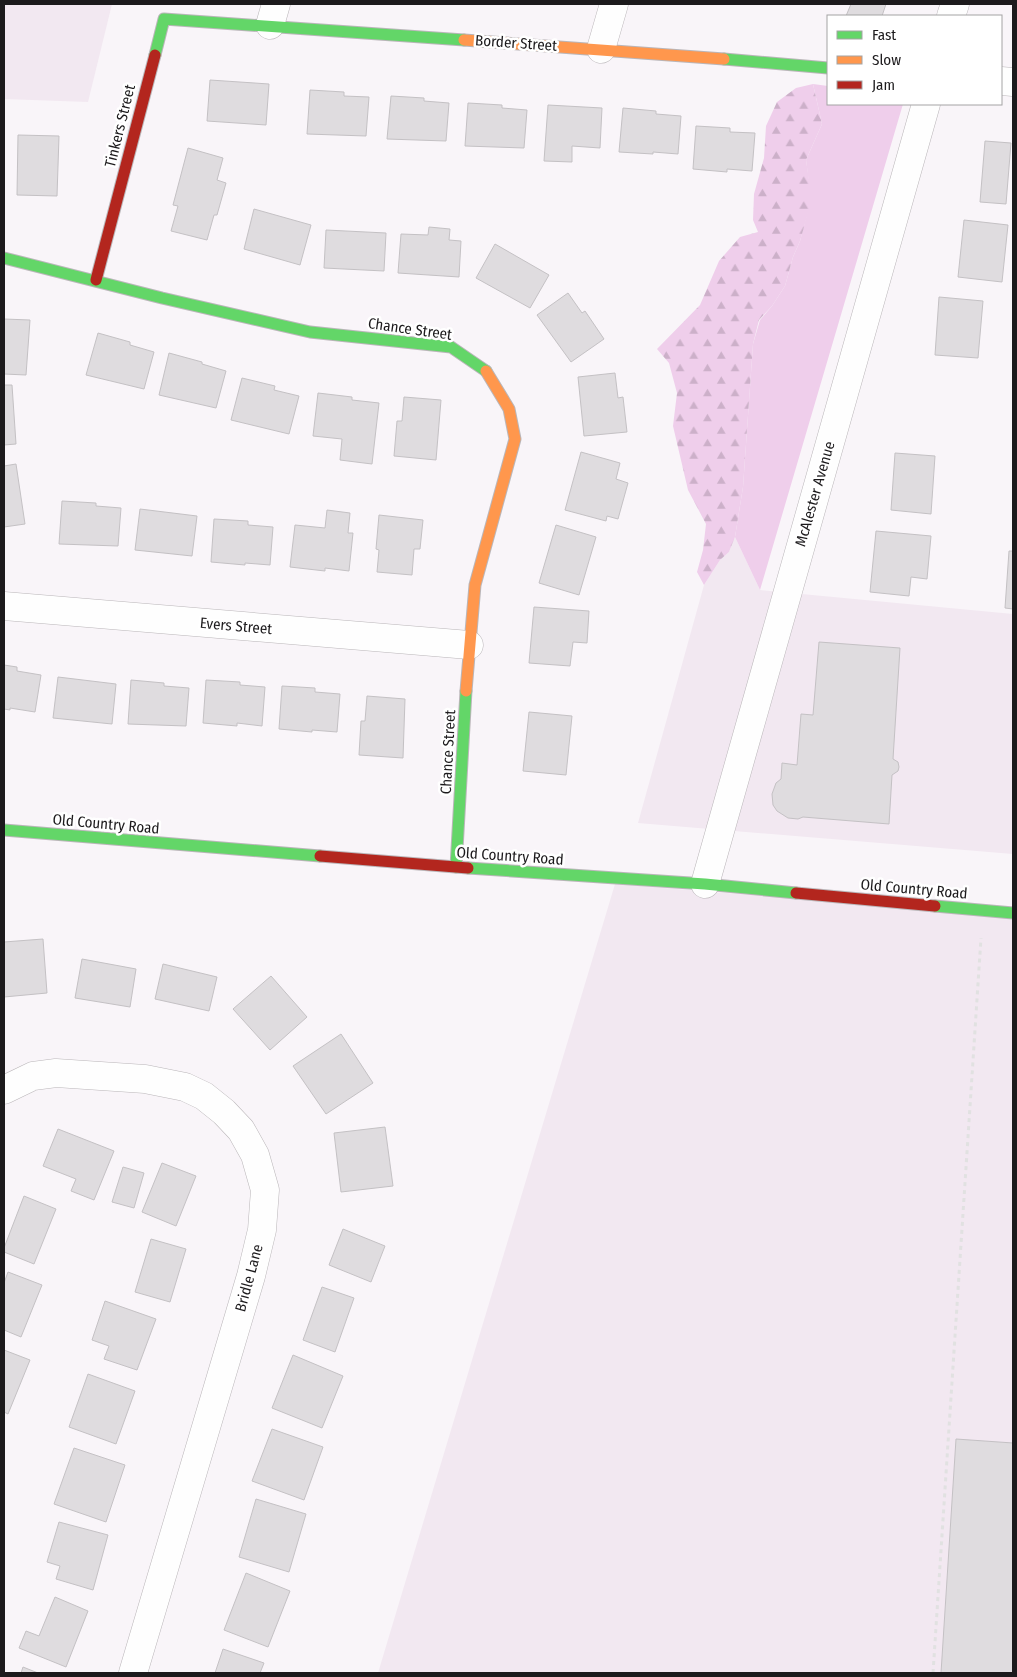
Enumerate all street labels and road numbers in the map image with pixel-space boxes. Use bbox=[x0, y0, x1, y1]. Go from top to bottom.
street label: Border Street bbox=[474, 31, 558, 55]
street label: Tinkers Street bbox=[101, 83, 139, 169]
street label: Chance Street bbox=[367, 314, 453, 344]
street label: McAlester Avenue bbox=[791, 439, 839, 549]
street label: Evers Street bbox=[199, 614, 273, 638]
street label: Chance Street bbox=[437, 709, 459, 795]
street label: Old Country Road bbox=[52, 810, 160, 838]
street label: Old Country Road bbox=[456, 843, 564, 869]
street label: Old Country Road bbox=[860, 875, 968, 903]
street label: Bridle Lane bbox=[231, 1242, 267, 1314]

